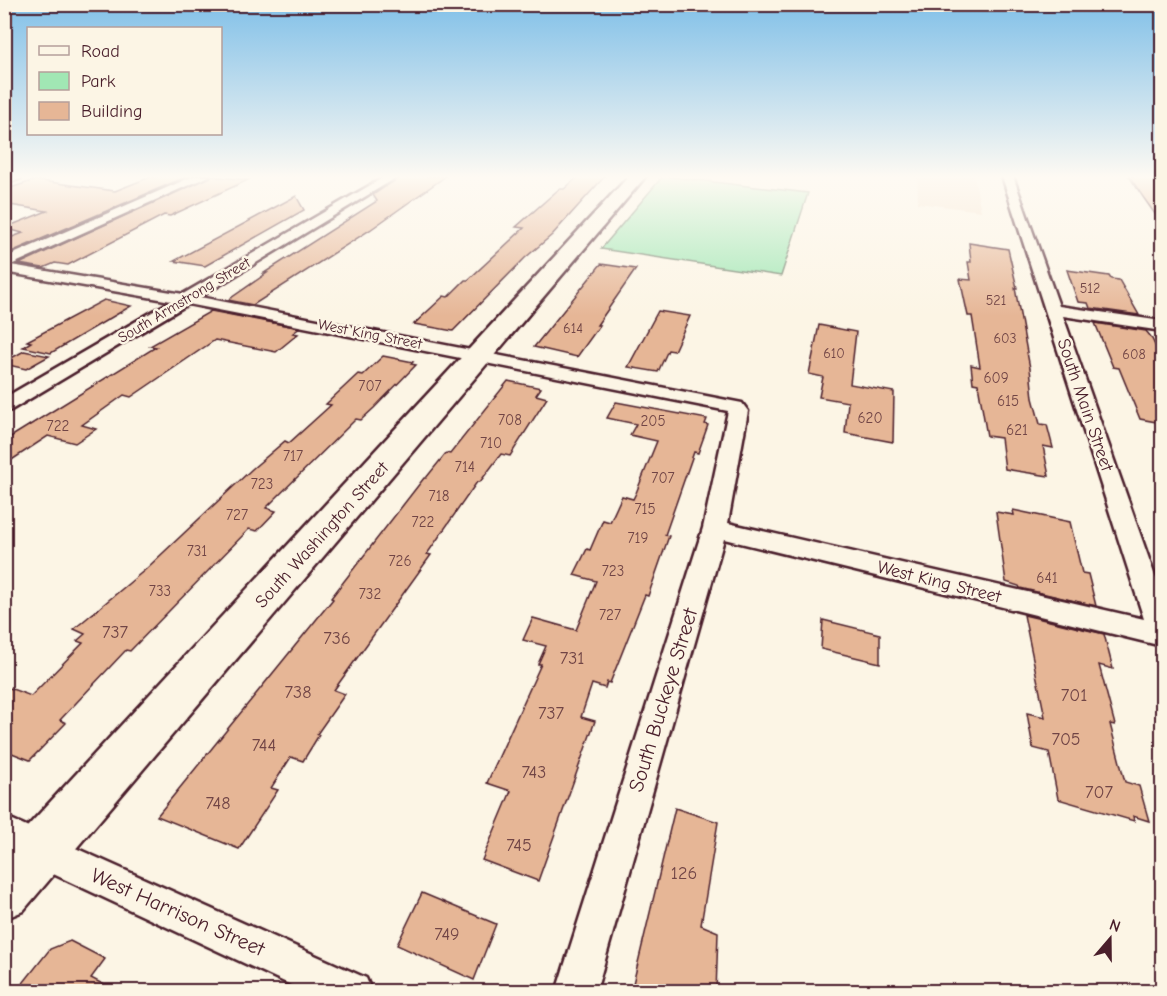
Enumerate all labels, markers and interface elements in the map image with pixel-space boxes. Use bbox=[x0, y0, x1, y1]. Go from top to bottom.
legend bbox=[27, 27, 222, 135]
text: Road bbox=[81, 41, 120, 62]
text: Park bbox=[81, 71, 116, 92]
text: Building bbox=[81, 101, 143, 122]
street label: South Armstrong Street bbox=[115, 253, 254, 347]
house number: 512 bbox=[1080, 280, 1100, 297]
house number: 521 bbox=[986, 292, 1006, 309]
street label: West King Street bbox=[316, 315, 424, 353]
house number: 614 bbox=[563, 320, 583, 337]
house number: 603 bbox=[993, 330, 1017, 347]
street label: South Main Street bbox=[1052, 336, 1118, 475]
house number: 610 bbox=[823, 345, 845, 362]
house number: 608 bbox=[1122, 346, 1146, 363]
house number: 609 bbox=[983, 369, 1009, 387]
house number: 707 bbox=[358, 377, 382, 395]
house number: 615 bbox=[997, 392, 1019, 410]
house number: 620 bbox=[857, 409, 883, 427]
house number: 708 bbox=[498, 411, 522, 429]
house number: 205 bbox=[640, 412, 666, 430]
house number: 722 bbox=[47, 417, 69, 435]
house number: 621 bbox=[1006, 421, 1028, 439]
house number: 710 bbox=[480, 434, 502, 452]
house number: 717 bbox=[283, 447, 303, 465]
street label: South Washington Street bbox=[251, 457, 394, 612]
house number: 714 bbox=[455, 458, 475, 476]
house number: 707 bbox=[651, 469, 675, 487]
house number: 723 bbox=[251, 475, 273, 493]
house number: 718 bbox=[429, 487, 449, 505]
house number: 715 bbox=[634, 500, 656, 518]
house number: 727 bbox=[226, 506, 248, 524]
house number: 722 bbox=[412, 513, 434, 531]
house number: 719 bbox=[627, 529, 649, 547]
house number: 731 bbox=[187, 542, 207, 560]
house number: 726 bbox=[388, 552, 412, 570]
street label: West King Street bbox=[875, 556, 1004, 608]
house number: 723 bbox=[602, 562, 624, 580]
house number: 641 bbox=[1036, 569, 1058, 587]
house number: 733 bbox=[149, 582, 171, 600]
house number: 732 bbox=[359, 585, 381, 603]
street label: South Buckeye Street bbox=[624, 604, 703, 795]
house number: 727 bbox=[599, 606, 621, 624]
house number: 737 bbox=[102, 622, 129, 643]
house number: 736 bbox=[323, 628, 351, 649]
house number: 731 bbox=[560, 648, 584, 669]
house number: 738 bbox=[285, 682, 311, 703]
house number: 701 bbox=[1061, 685, 1087, 706]
house number: 737 bbox=[538, 703, 565, 724]
house number: 705 bbox=[1051, 729, 1081, 750]
house number: 744 bbox=[252, 735, 276, 756]
house number: 743 bbox=[522, 762, 546, 783]
house number: 707 bbox=[1085, 782, 1113, 803]
house number: 748 bbox=[205, 793, 231, 814]
house number: 745 bbox=[506, 835, 532, 856]
street label: West Harrison Street bbox=[87, 863, 269, 961]
house number: 126 bbox=[671, 863, 697, 884]
north arrow bbox=[1080, 909, 1140, 969]
text: N bbox=[1107, 916, 1123, 936]
house number: 749 bbox=[434, 924, 460, 945]

